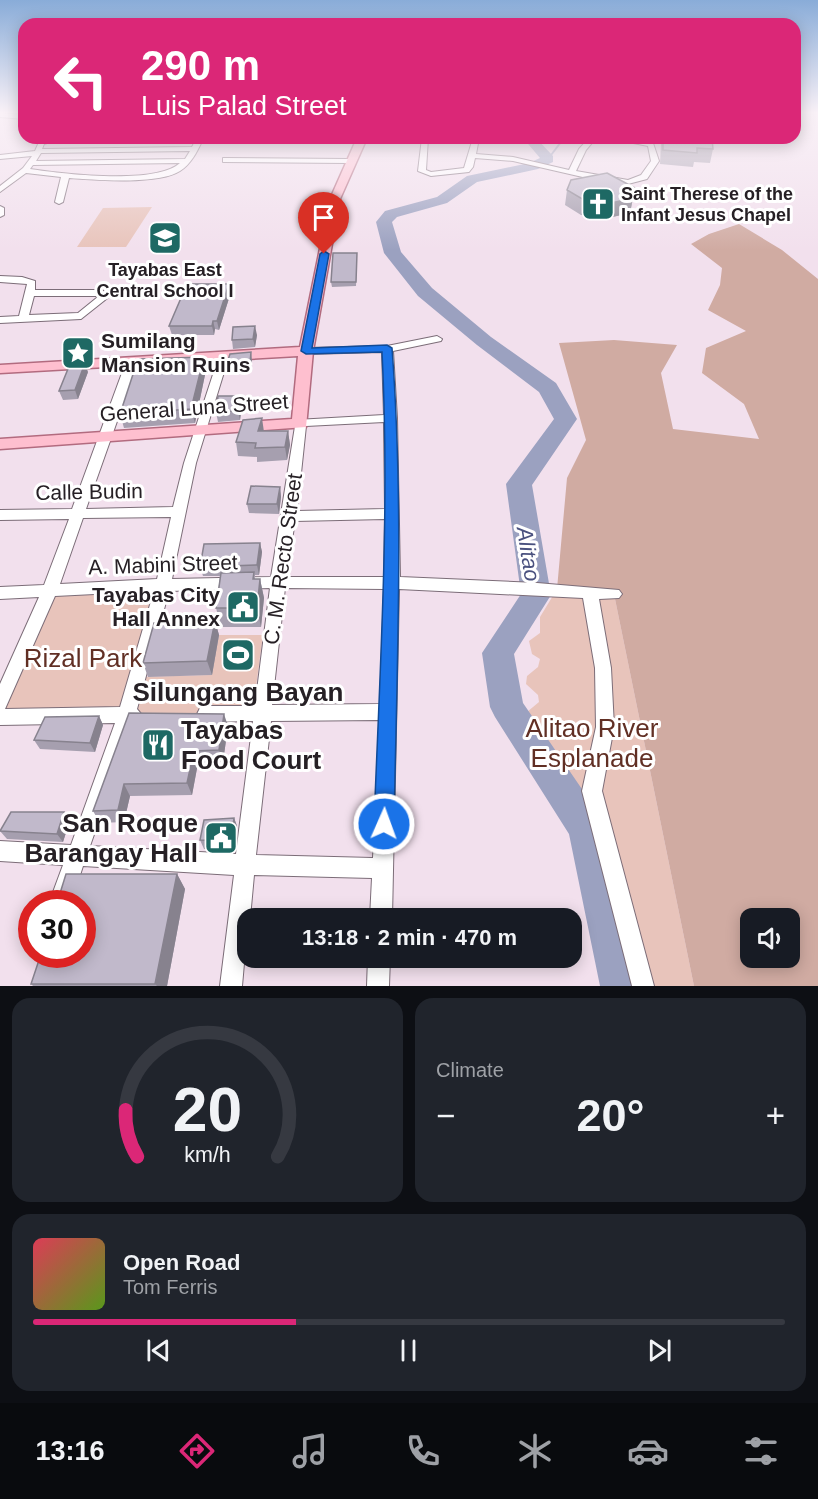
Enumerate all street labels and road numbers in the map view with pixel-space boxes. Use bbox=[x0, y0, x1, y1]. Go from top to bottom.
street label: General Luna Street bbox=[99, 389, 289, 426]
street label: C. M. Recto Street bbox=[259, 472, 306, 646]
street label: Calle Budin bbox=[35, 479, 143, 504]
street label: A. Mabini Street bbox=[88, 550, 238, 579]

